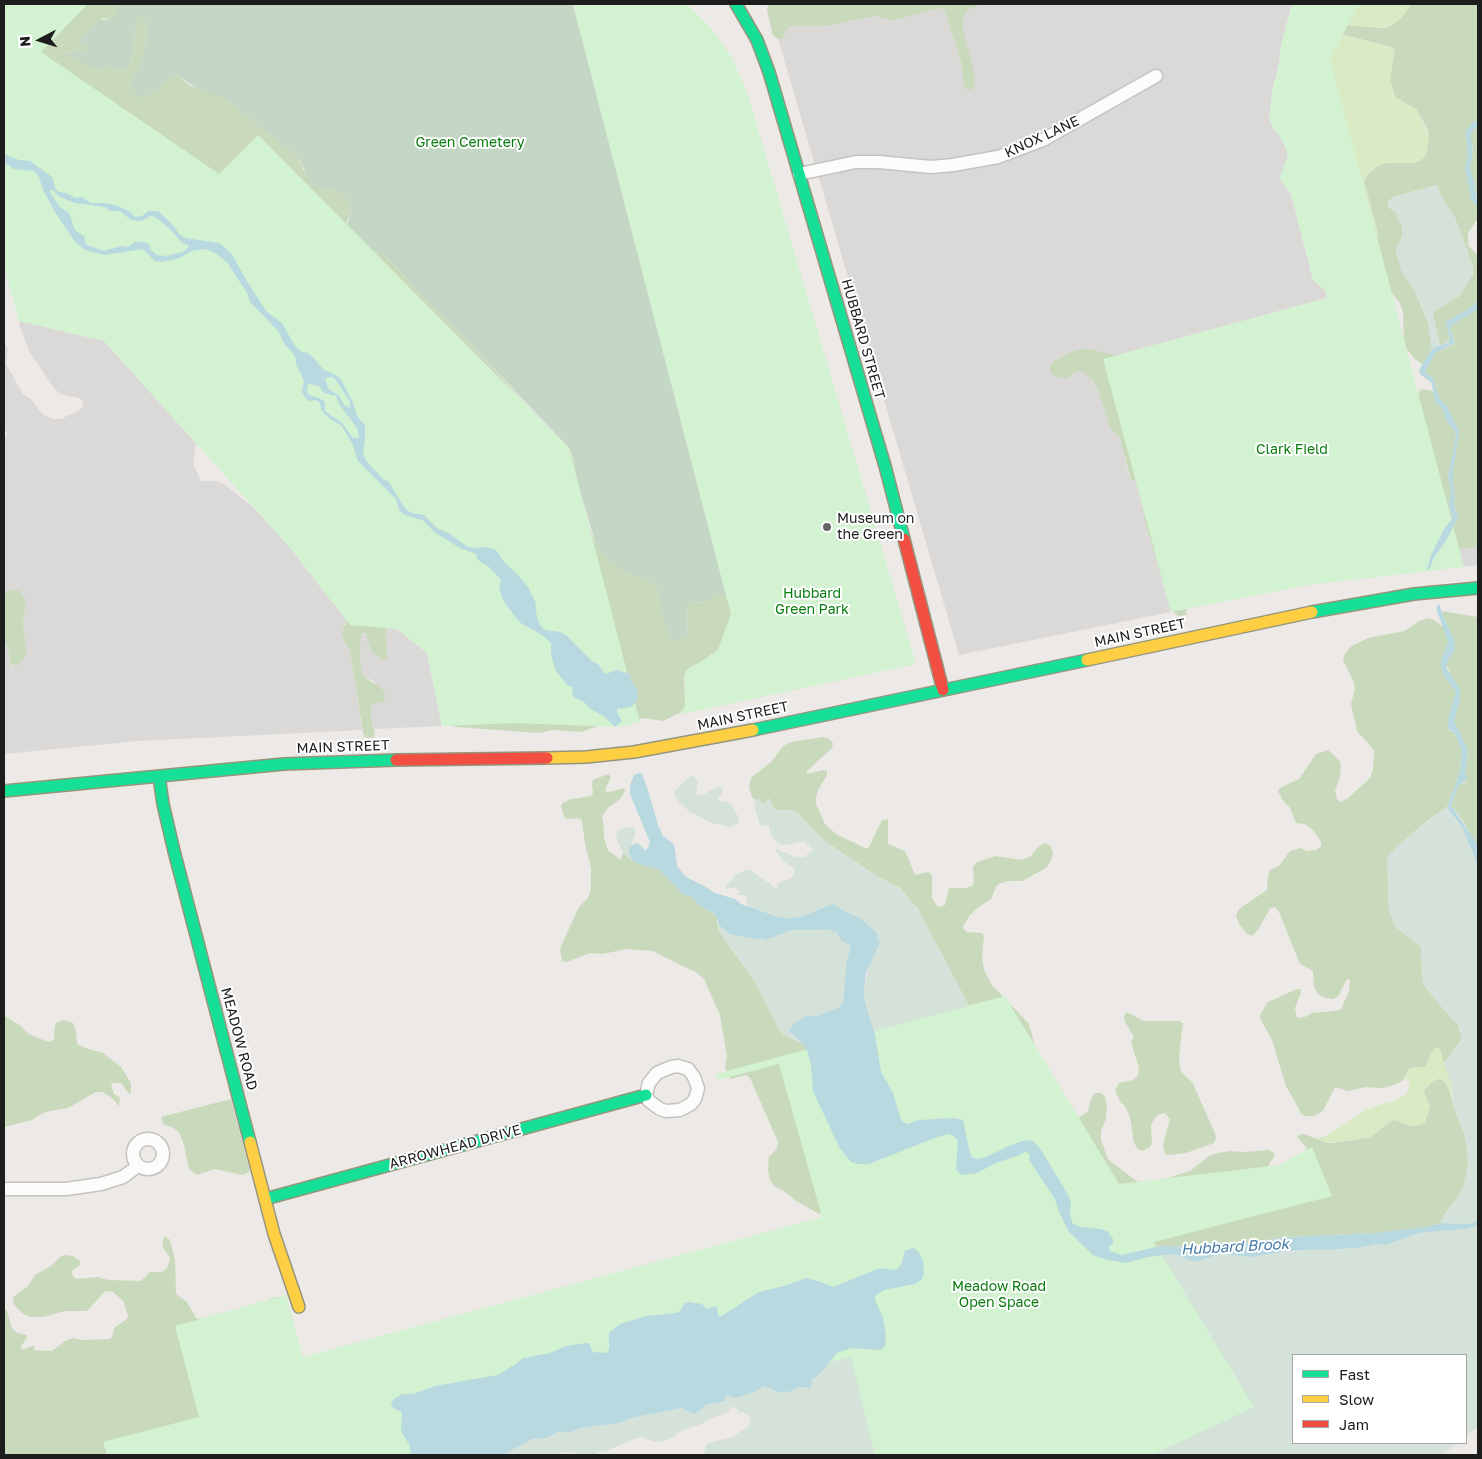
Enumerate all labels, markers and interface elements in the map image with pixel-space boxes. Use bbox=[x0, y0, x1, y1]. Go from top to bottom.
north arrow bbox=[15, 15, 65, 65]
text: N bbox=[16, 35, 33, 47]
street label: KNOX LANE bbox=[1002, 112, 1082, 162]
park label: Green Cemetery bbox=[415, 135, 525, 151]
street label: HUBBARD STREET bbox=[838, 277, 888, 401]
park label: Clark Field bbox=[1256, 442, 1328, 458]
place label: Museum on the Green bbox=[837, 511, 914, 544]
marker: Museum on the Green bbox=[821, 521, 833, 533]
park label: Hubbard Green Park bbox=[775, 586, 849, 618]
street label: MAIN STREET bbox=[1093, 615, 1187, 651]
street label: MAIN STREET bbox=[696, 698, 790, 734]
street label: MAIN STREET bbox=[296, 737, 390, 757]
street label: MEADOW ROAD bbox=[217, 986, 261, 1092]
street label: ARROWHEAD DRIVE bbox=[387, 1121, 523, 1173]
water label: Hubbard Brook bbox=[1180, 1235, 1290, 1259]
park label: Meadow Road Open Space bbox=[952, 1279, 1046, 1311]
legend bbox=[1292, 1354, 1467, 1444]
text: Fast bbox=[1339, 1365, 1370, 1383]
text: Slow bbox=[1339, 1390, 1374, 1408]
text: Jam bbox=[1339, 1415, 1369, 1433]

